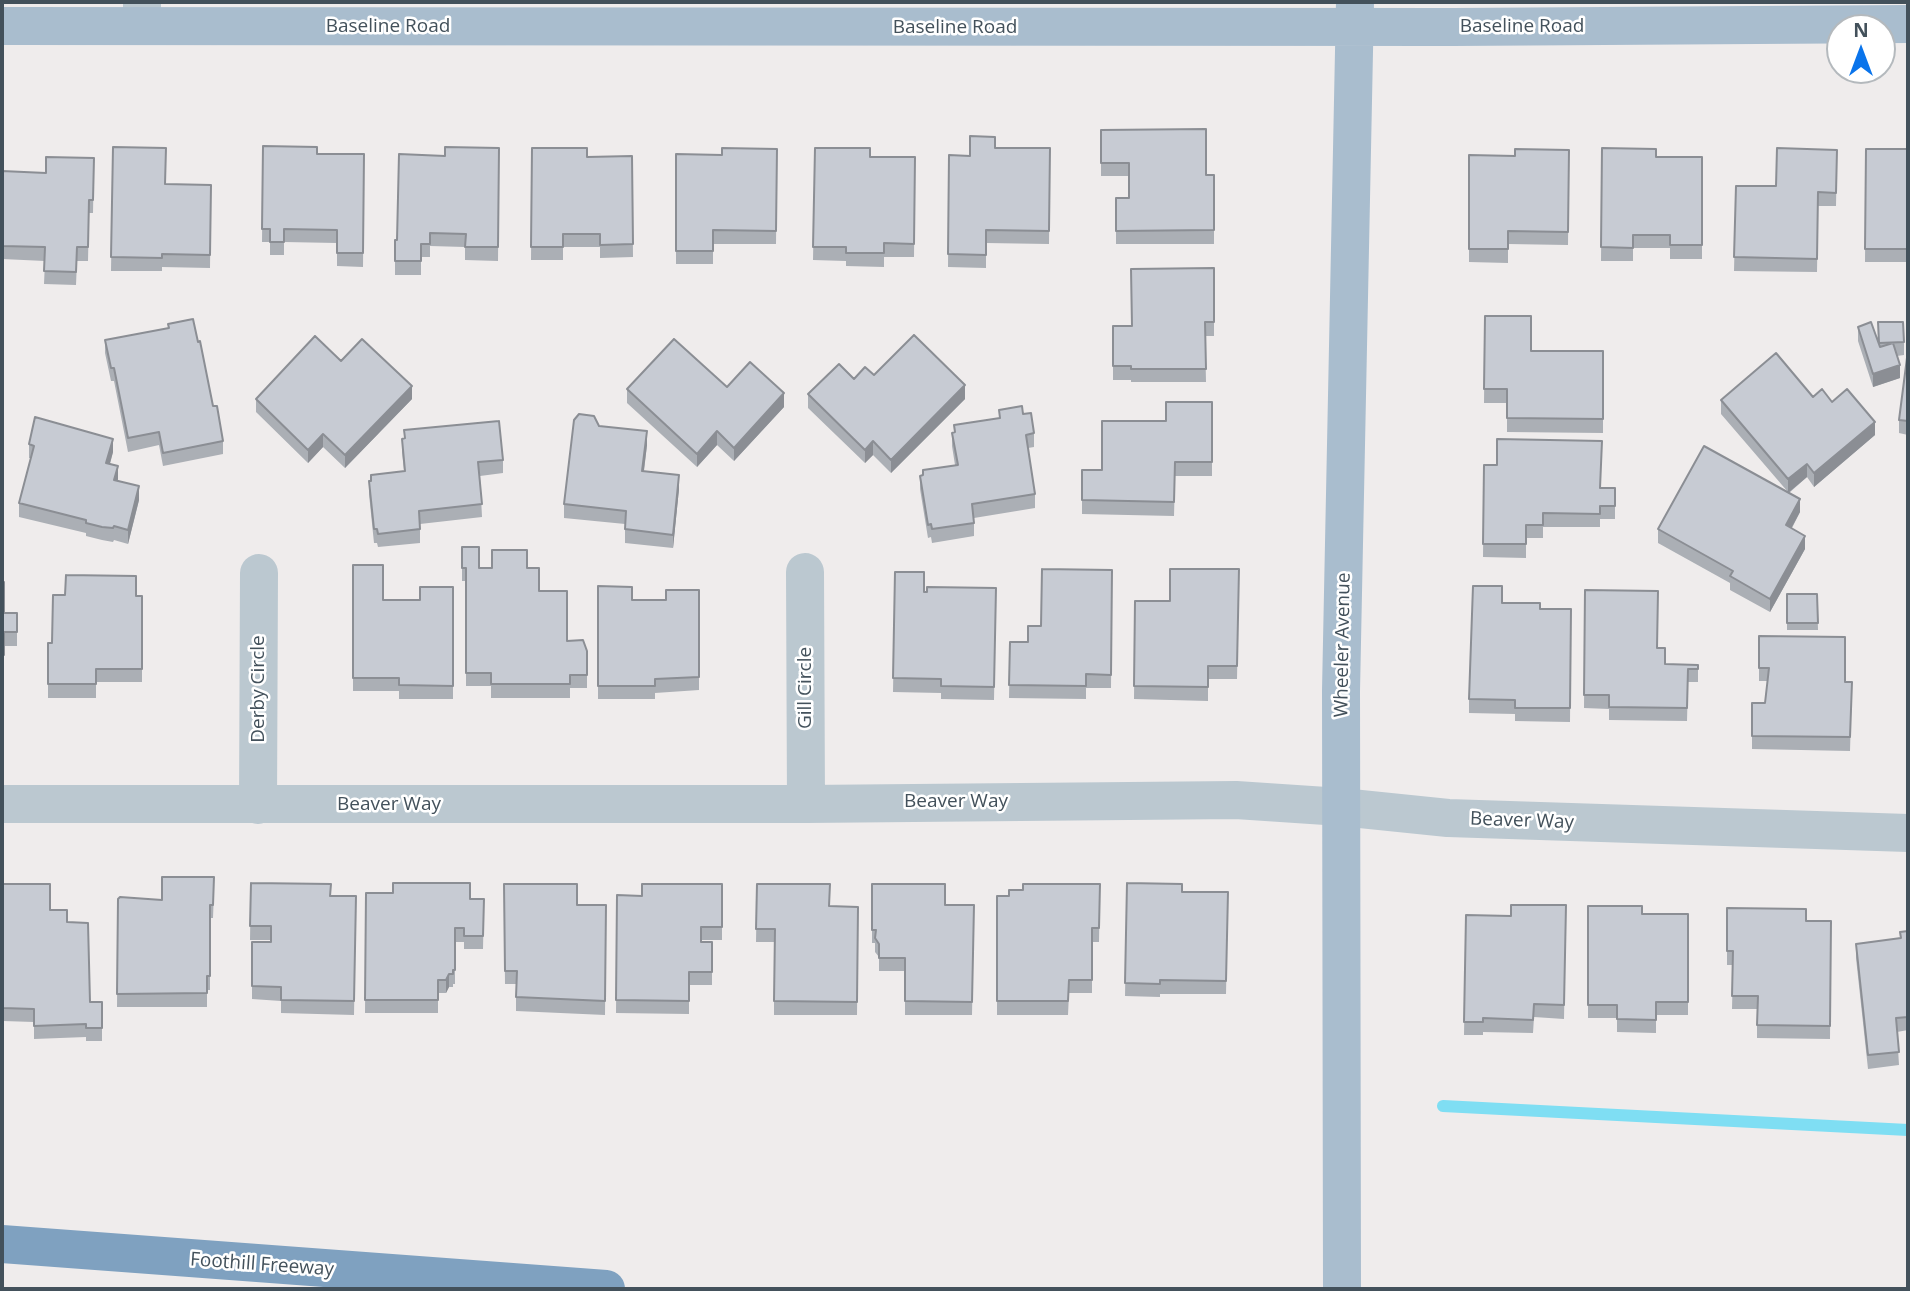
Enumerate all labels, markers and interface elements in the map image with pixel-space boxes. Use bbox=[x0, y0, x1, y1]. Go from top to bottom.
north arrow bbox=[1826, 14, 1896, 84]
street label: Baseline Road bbox=[326, 16, 450, 38]
street label: Baseline Road bbox=[1460, 16, 1584, 38]
street label: Baseline Road bbox=[893, 17, 1017, 39]
text: N bbox=[1853, 17, 1869, 43]
street label: Wheeler Avenue bbox=[1330, 572, 1356, 718]
street label: Derby Circle bbox=[248, 635, 270, 743]
street label: Gill Circle bbox=[795, 647, 817, 729]
street label: Beaver Way bbox=[904, 791, 1008, 813]
street label: Beaver Way bbox=[337, 794, 441, 816]
street label: Beaver Way bbox=[1470, 808, 1574, 834]
street label: Foothill Freeway bbox=[189, 1249, 335, 1281]

